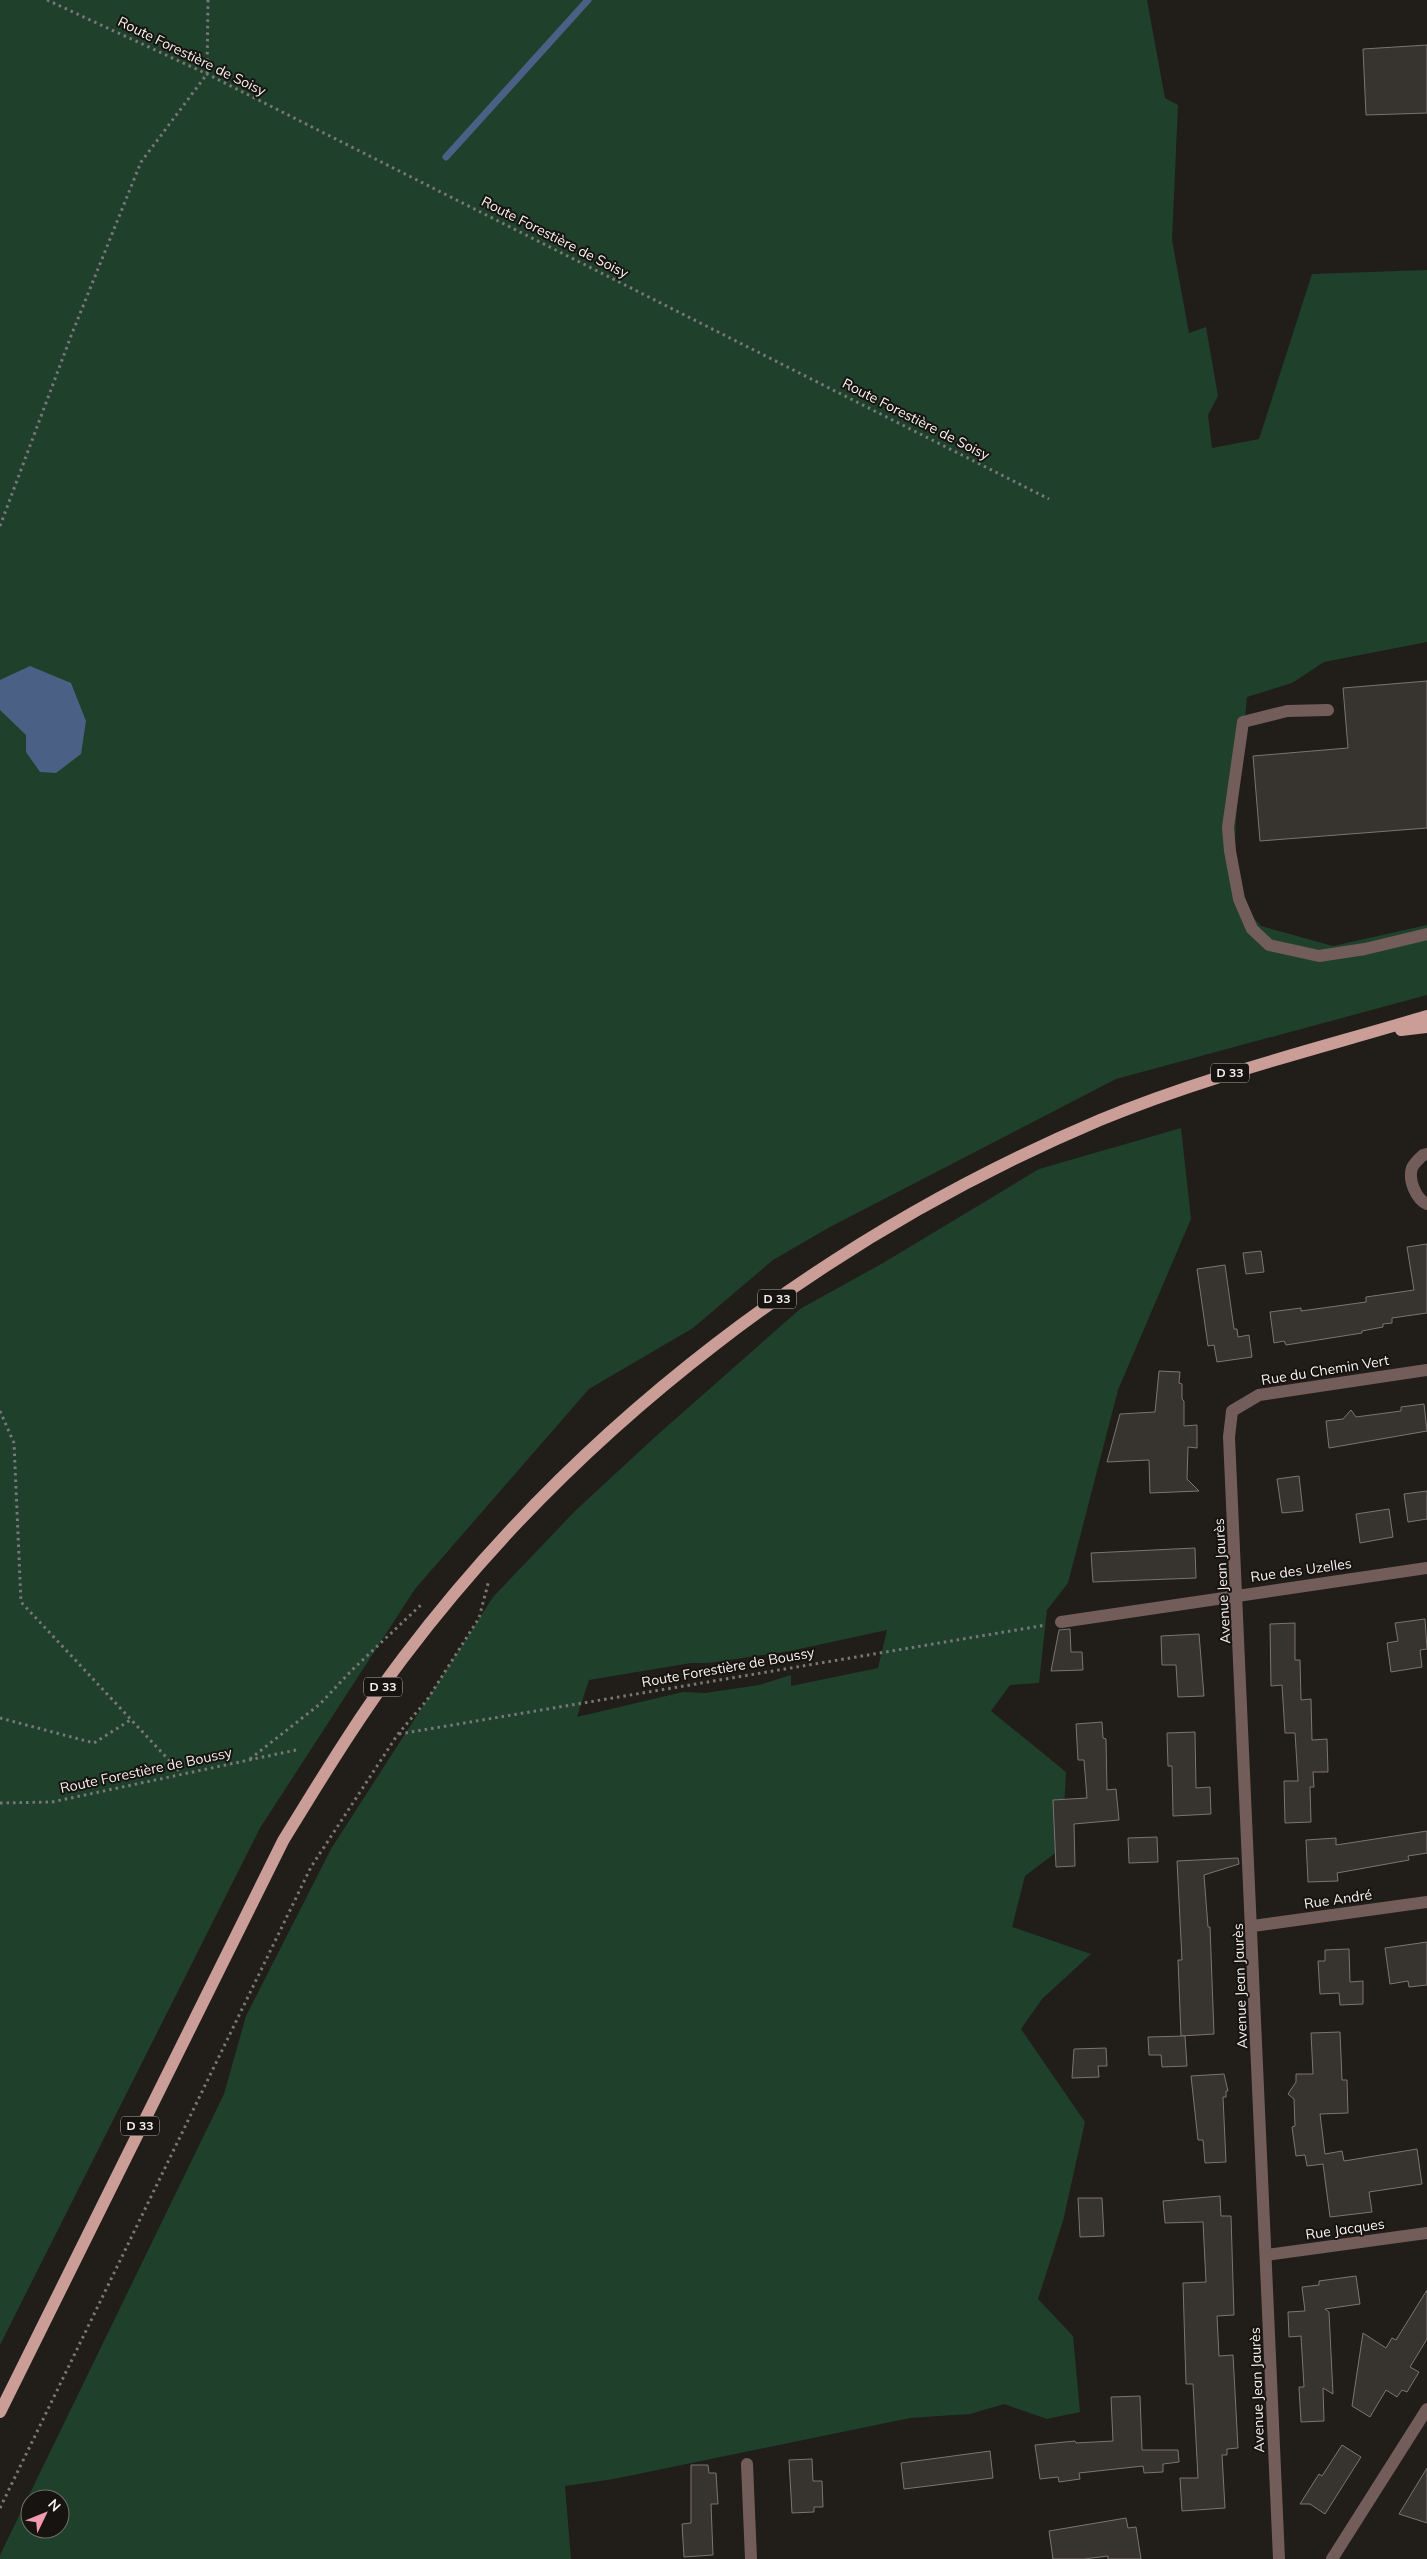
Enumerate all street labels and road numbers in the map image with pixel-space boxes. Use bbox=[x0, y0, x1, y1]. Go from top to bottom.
street label: Route Forestière de Soisy bbox=[115, 12, 270, 100]
street label: Route Forestière de Soisy bbox=[478, 192, 632, 282]
street label: Route Forestière de Soisy bbox=[839, 374, 993, 464]
road number: D 33 bbox=[1211, 1064, 1249, 1082]
road number: D 33 bbox=[758, 1290, 796, 1308]
street label: Rue du Chemin Vert bbox=[1260, 1351, 1390, 1389]
street label: Avenue Jean Jaurès bbox=[1210, 1518, 1234, 1644]
street label: Rue des Uzelles bbox=[1249, 1554, 1353, 1586]
street label: Route Forestière de Boussy bbox=[640, 1643, 816, 1691]
road number: D 33 bbox=[364, 1678, 402, 1696]
street label: Route Forestière de Boussy bbox=[58, 1743, 234, 1797]
street label: Rue André bbox=[1303, 1885, 1373, 1913]
street label: Avenue Jean Jaurès bbox=[1229, 1923, 1251, 2049]
road number: D 33 bbox=[121, 2116, 159, 2136]
street label: Rue Jacques bbox=[1304, 2215, 1386, 2243]
street label: Avenue Jean Jaurès bbox=[1246, 2327, 1268, 2453]

